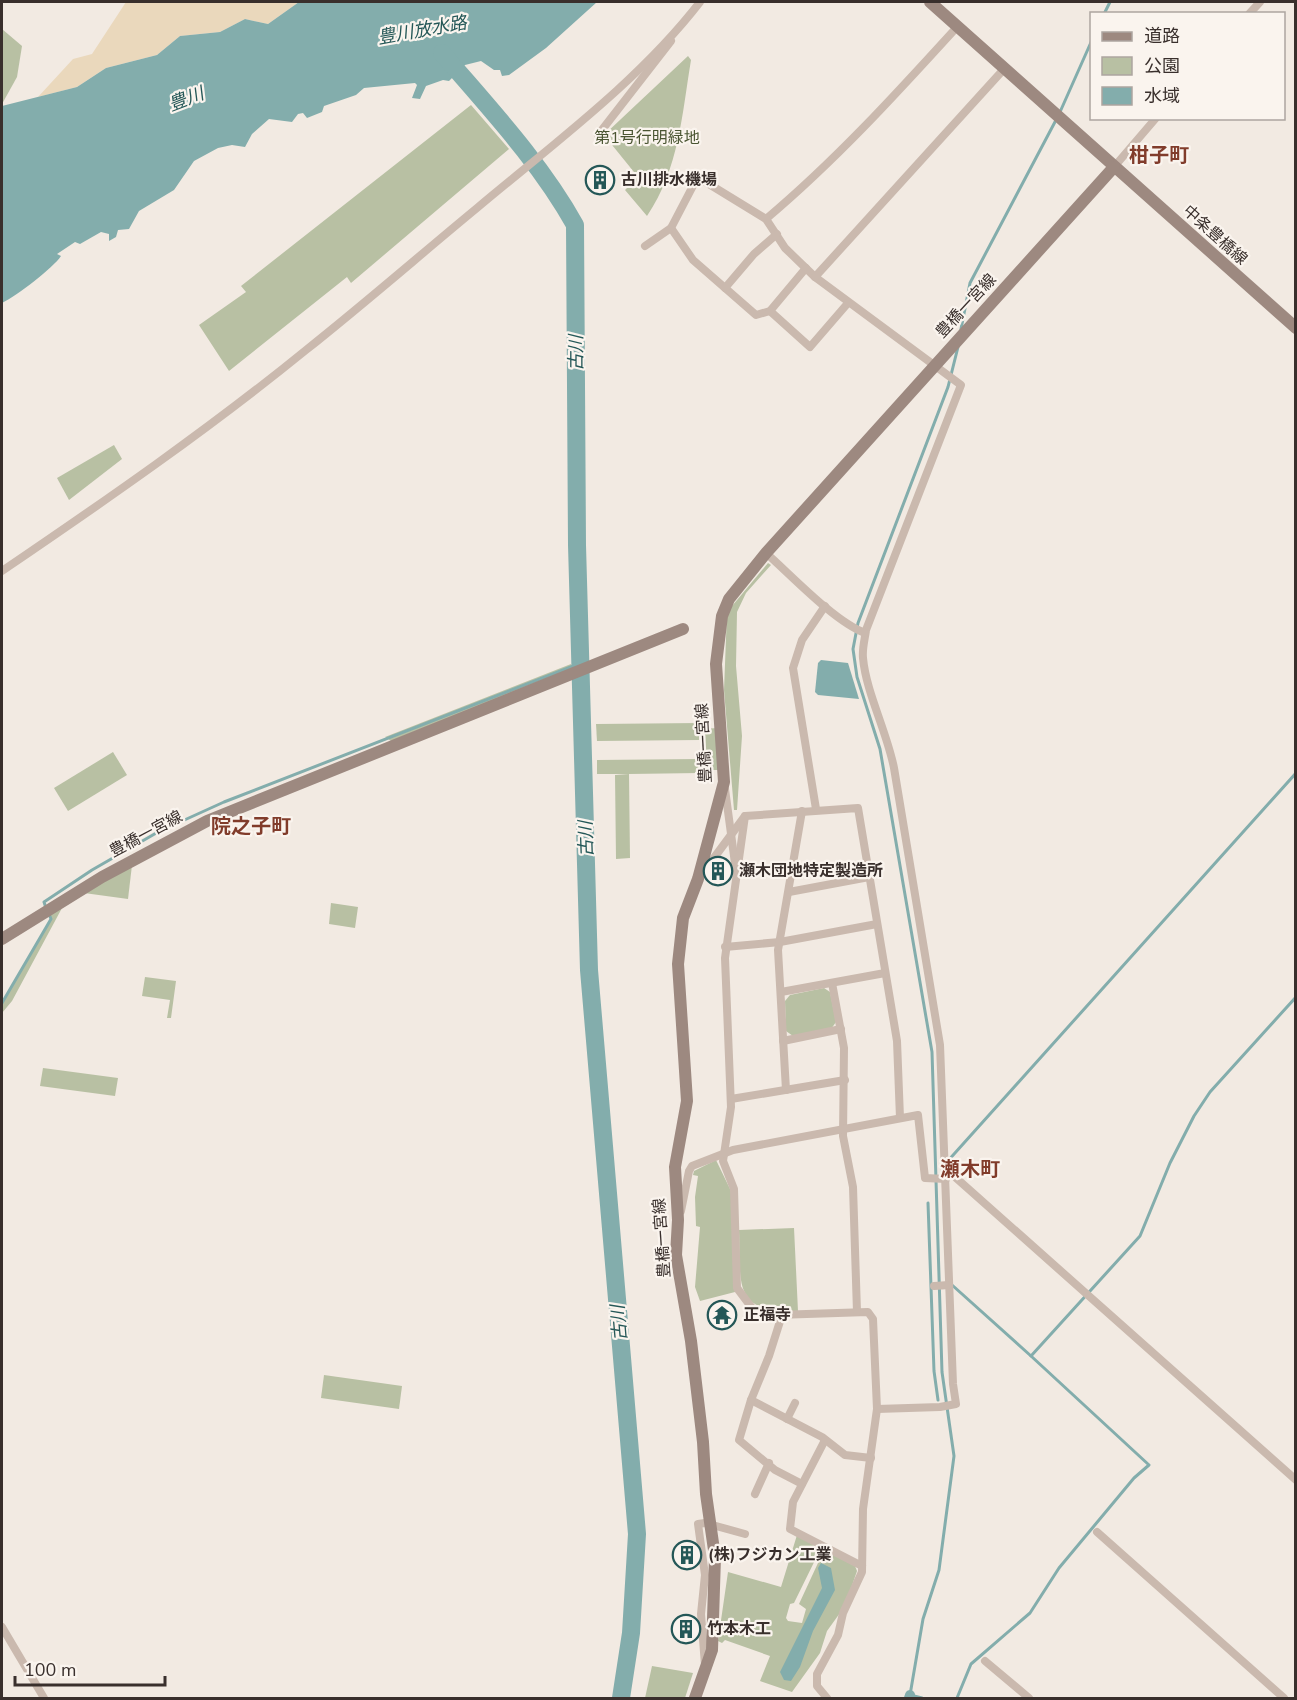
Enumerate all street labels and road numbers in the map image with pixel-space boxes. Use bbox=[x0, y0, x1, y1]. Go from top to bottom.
street label: 中条豊橋線 bbox=[1178, 200, 1252, 270]
street label: 豊橋一宮線 bbox=[931, 269, 1001, 343]
street label: 豊橋一宮線 bbox=[691, 702, 717, 784]
street label: 豊橋一宮線 bbox=[106, 806, 186, 862]
street label: 豊橋一宮線 bbox=[648, 1197, 676, 1279]

